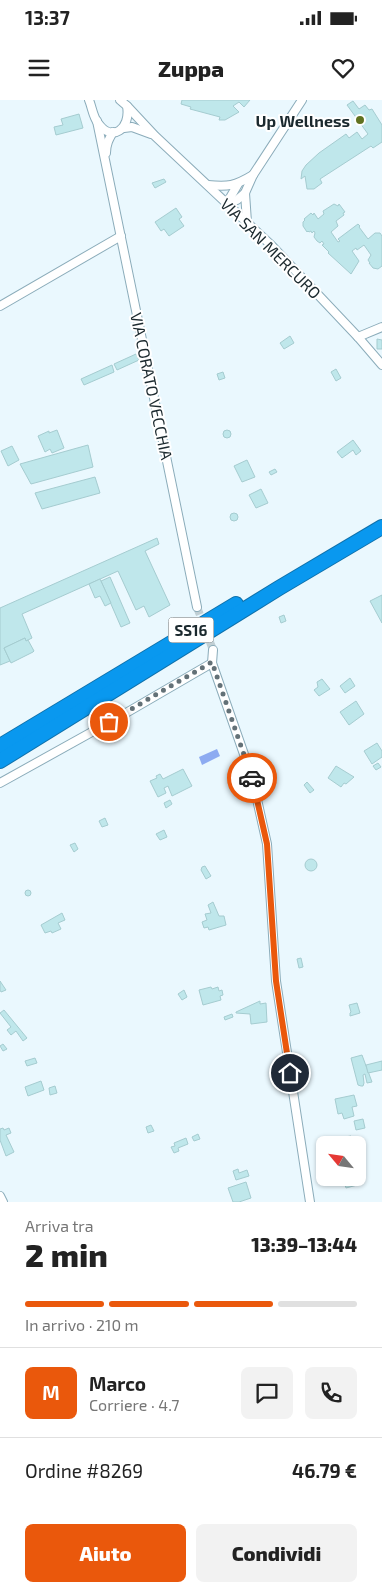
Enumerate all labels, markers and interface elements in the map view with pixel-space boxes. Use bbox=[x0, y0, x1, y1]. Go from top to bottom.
text: 13:37 bbox=[25, 6, 70, 29]
icon: menu bbox=[25, 54, 53, 82]
icon: heart bbox=[329, 54, 357, 82]
text: Zuppa bbox=[158, 55, 224, 81]
place label: Up Wellness bbox=[256, 111, 350, 130]
marker: Up Wellness bbox=[354, 114, 366, 126]
street label: VIA SAN MERCURO bbox=[217, 194, 325, 302]
street label: VIA CORATO VECCHIA bbox=[127, 311, 177, 461]
road number: SS16 bbox=[168, 618, 214, 642]
pin bbox=[88, 701, 130, 743]
icon: bag bbox=[95, 708, 123, 736]
courier bbox=[227, 753, 277, 803]
icon: car bbox=[238, 764, 266, 792]
pin bbox=[269, 1052, 311, 1094]
icon: home bbox=[276, 1059, 304, 1087]
north arrow bbox=[316, 1136, 366, 1186]
map controls bbox=[316, 1136, 366, 1186]
text: Arriva tra bbox=[25, 1216, 94, 1235]
text: 13:39–13:44 bbox=[251, 1233, 357, 1256]
text: 2 min bbox=[25, 1235, 108, 1273]
text: In arrivo · 210 m bbox=[25, 1315, 139, 1334]
button: chat bbox=[241, 1367, 293, 1419]
button: phone bbox=[305, 1367, 357, 1419]
text: Marco bbox=[89, 1372, 146, 1395]
text: M bbox=[42, 1381, 60, 1404]
text: Corriere · 4.7 bbox=[89, 1395, 179, 1414]
text: Ordine #8269 bbox=[25, 1459, 143, 1482]
text: 46.79 € bbox=[292, 1459, 357, 1482]
button: Aiuto bbox=[25, 1524, 186, 1582]
button: Condividi bbox=[196, 1524, 357, 1582]

